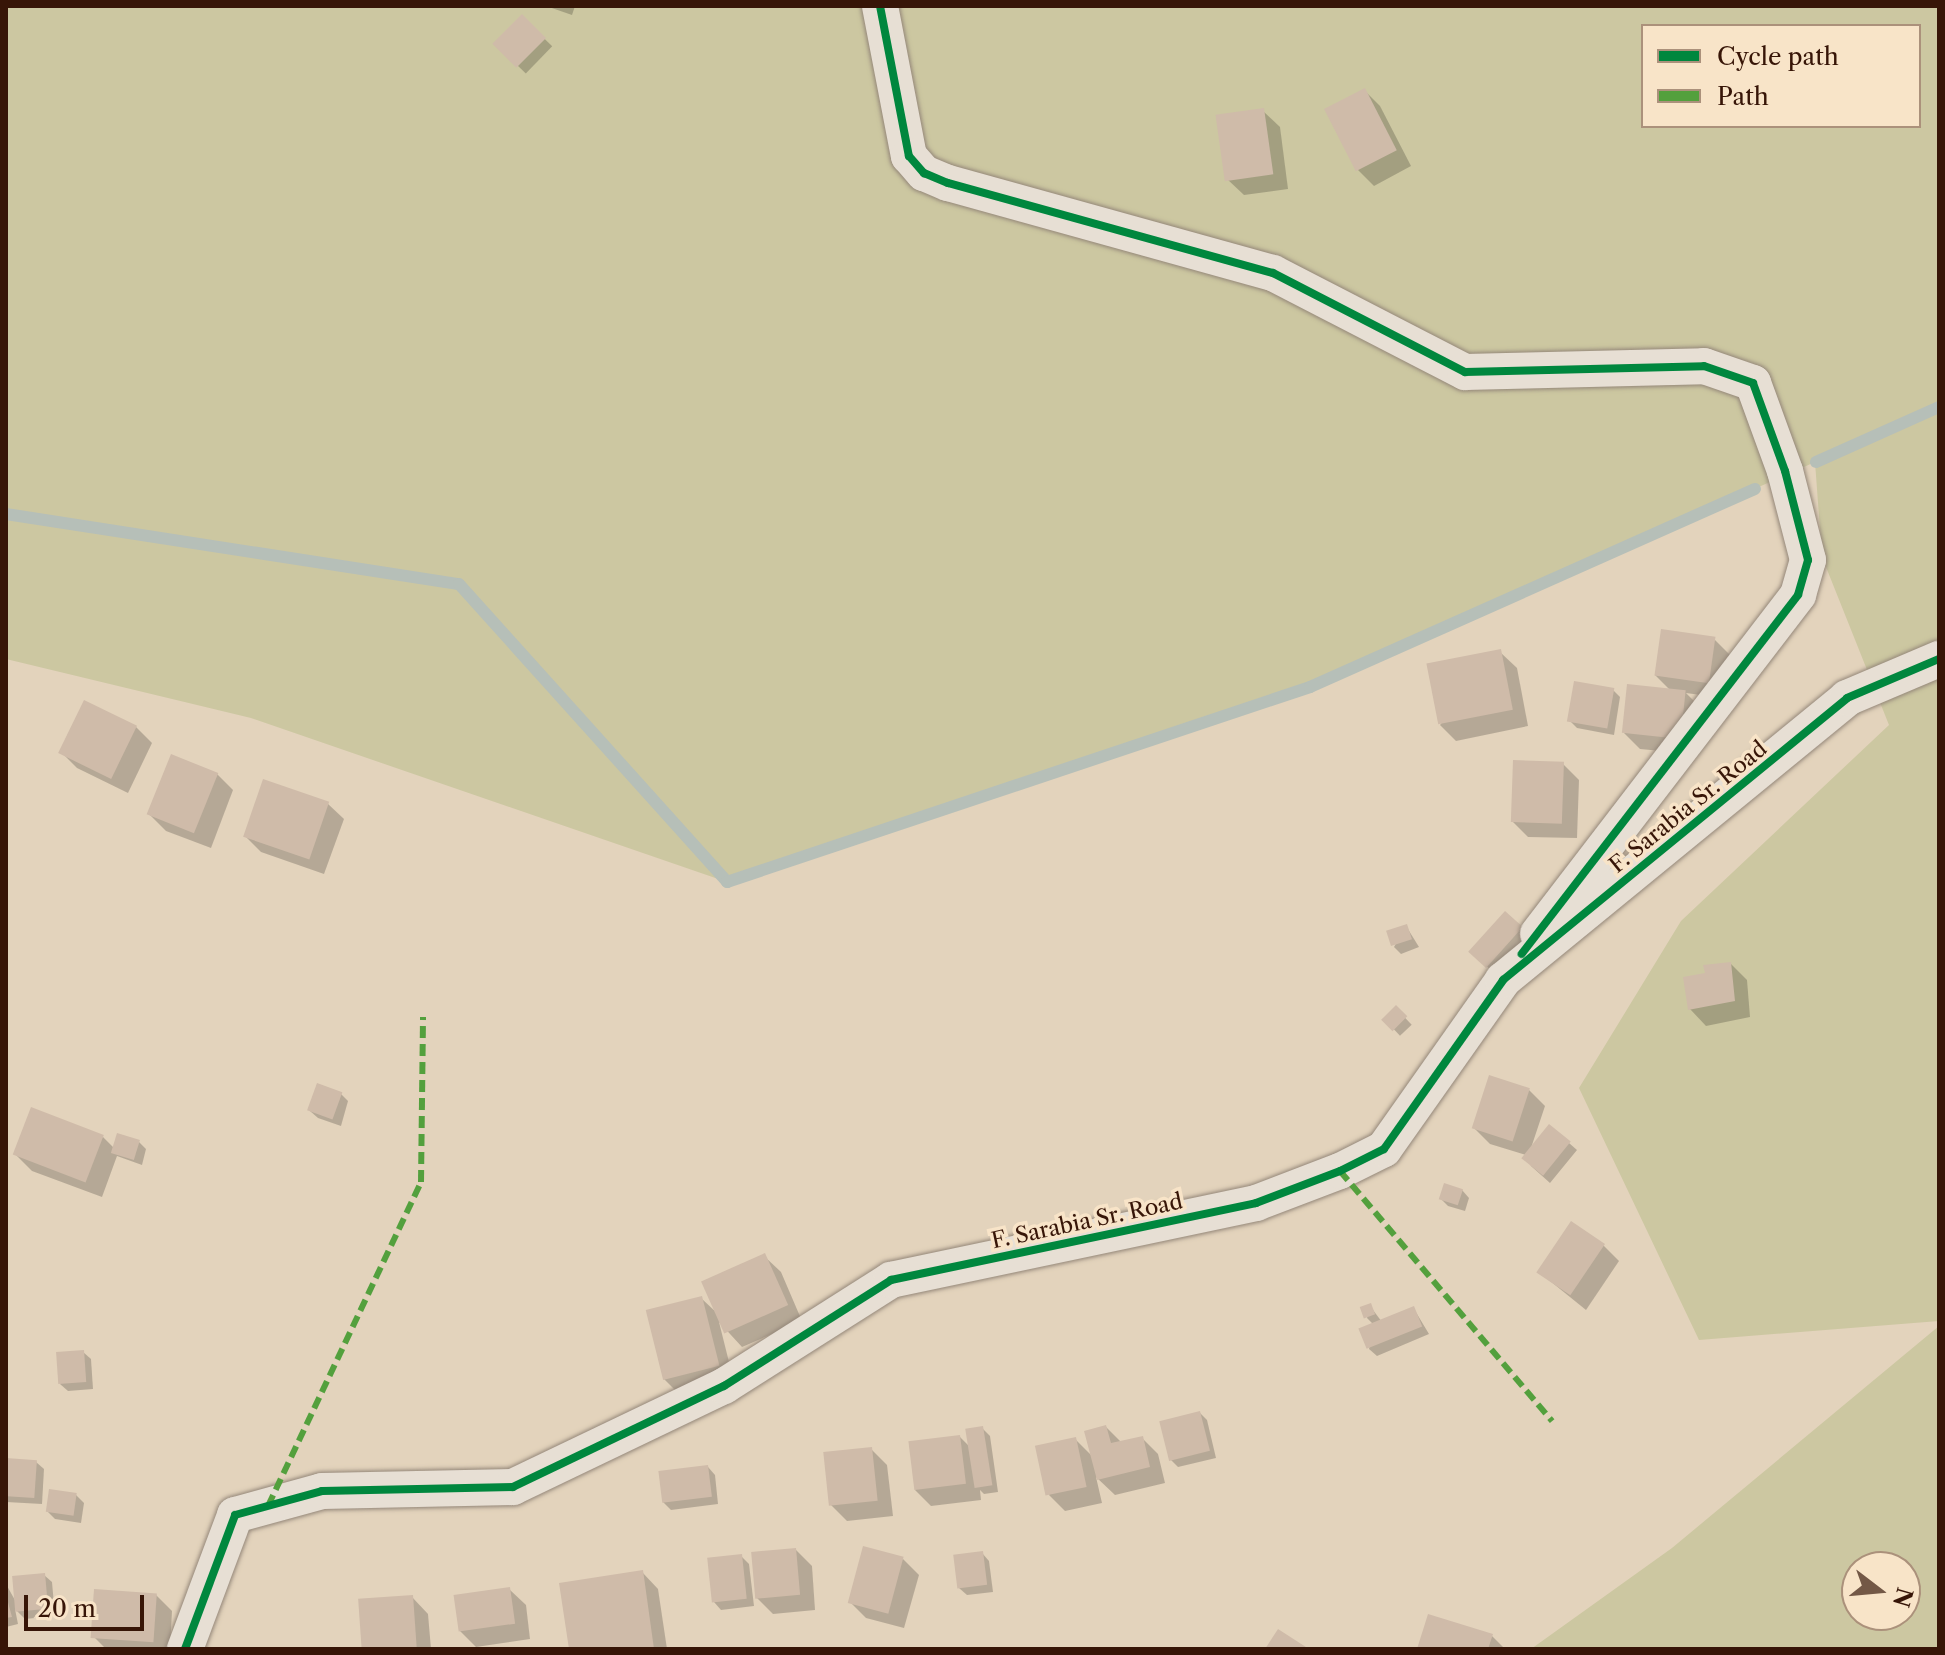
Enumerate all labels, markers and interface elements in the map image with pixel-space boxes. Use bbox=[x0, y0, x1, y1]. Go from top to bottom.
legend bbox=[1641, 24, 1921, 128]
text: Cycle path bbox=[1717, 42, 1839, 71]
text: Path bbox=[1717, 82, 1769, 111]
street label: F. Sarabia Sr. Road bbox=[1604, 735, 1772, 879]
street label: F. Sarabia Sr. Road bbox=[989, 1188, 1185, 1254]
north arrow bbox=[1841, 1551, 1921, 1631]
scale bar bbox=[28, 1579, 148, 1629]
text: N bbox=[1887, 1584, 1918, 1610]
text: 20 m bbox=[38, 1594, 96, 1623]

